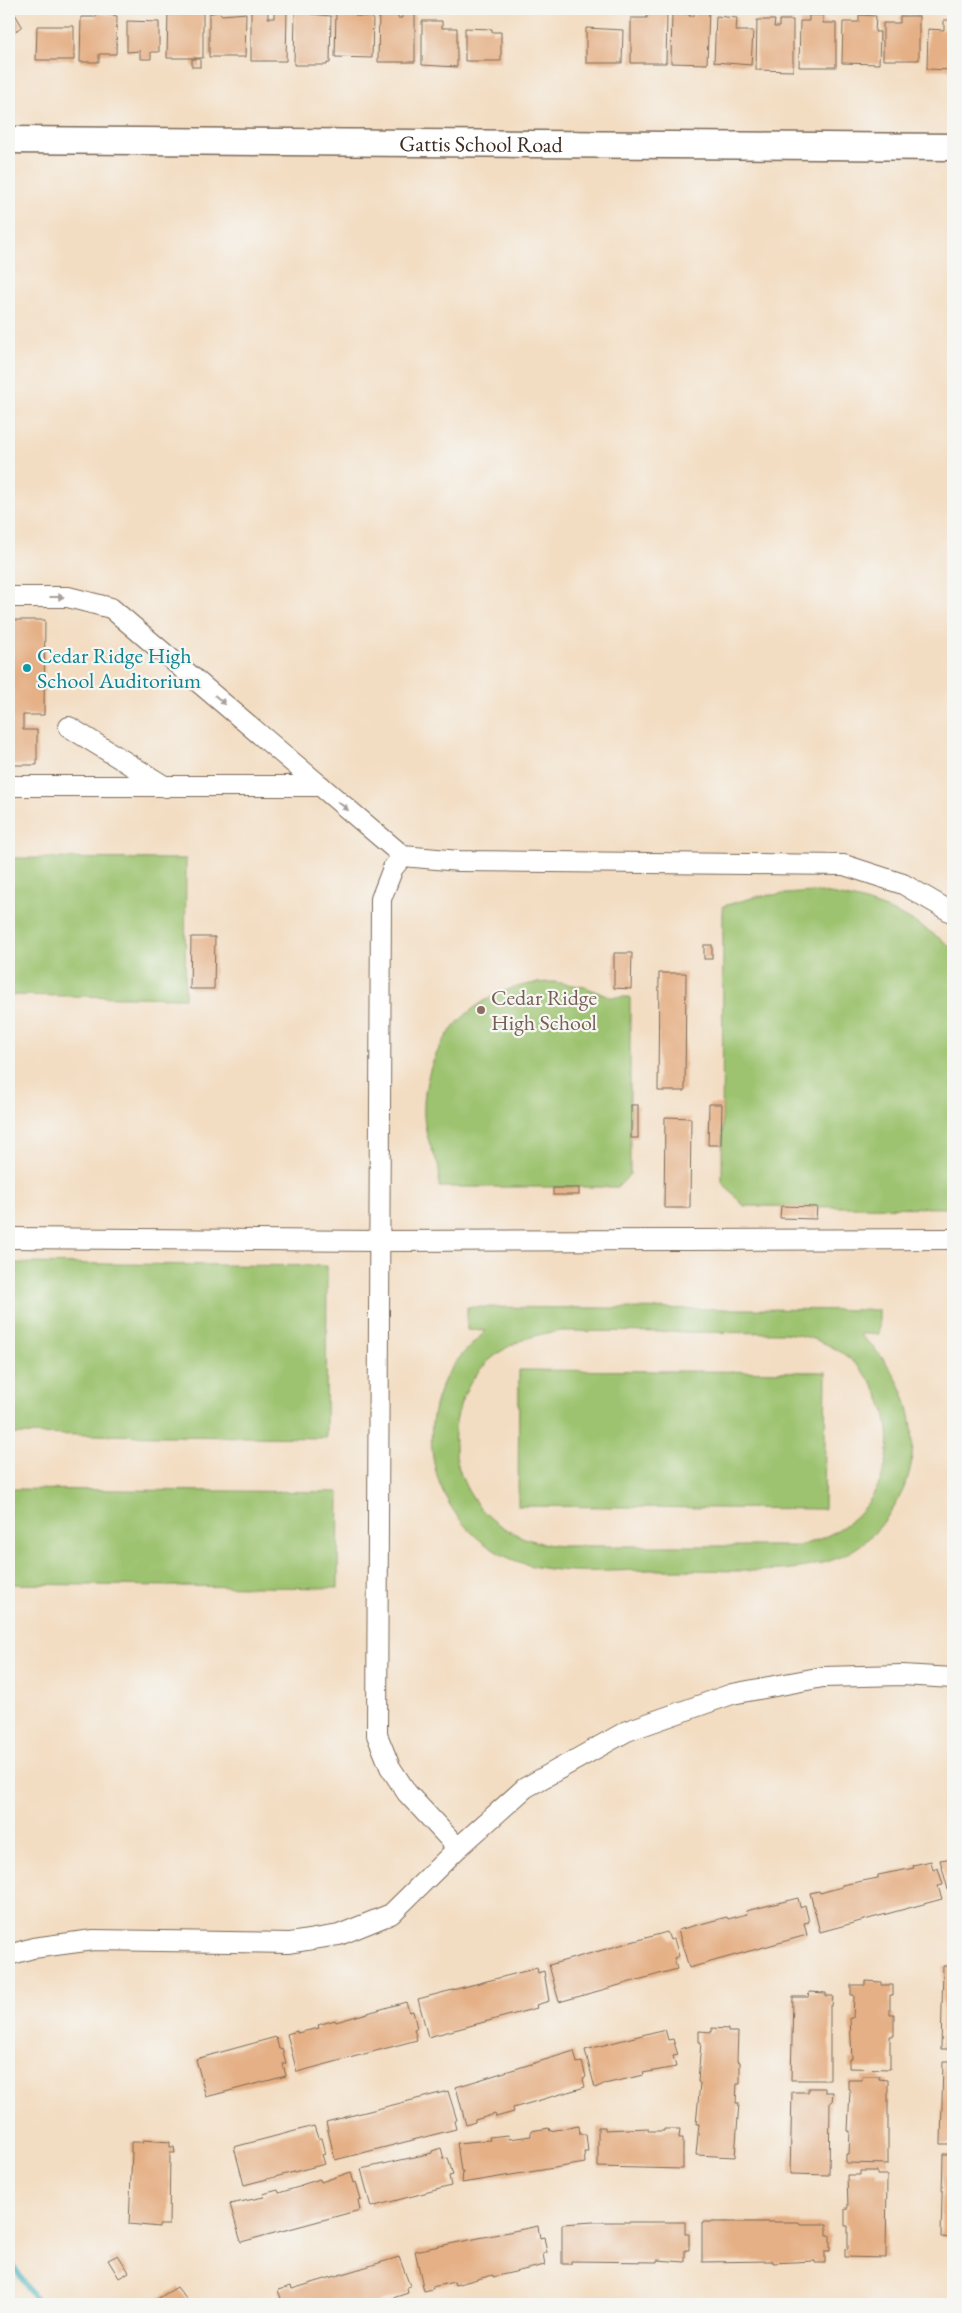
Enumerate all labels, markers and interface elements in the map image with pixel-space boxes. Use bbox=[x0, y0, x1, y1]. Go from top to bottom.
street label: Gattis School Road bbox=[399, 129, 564, 159]
one-way arrow bbox=[50, 593, 66, 601]
place label: Cedar Ridge High School Auditorium bbox=[37, 641, 201, 695]
marker: Cedar Ridge High School Auditorium bbox=[21, 662, 33, 674]
one-way arrow bbox=[214, 694, 226, 705]
one-way arrow bbox=[337, 800, 350, 811]
place label: Cedar Ridge High School bbox=[491, 983, 597, 1037]
marker: Cedar Ridge High School bbox=[475, 1004, 487, 1016]

